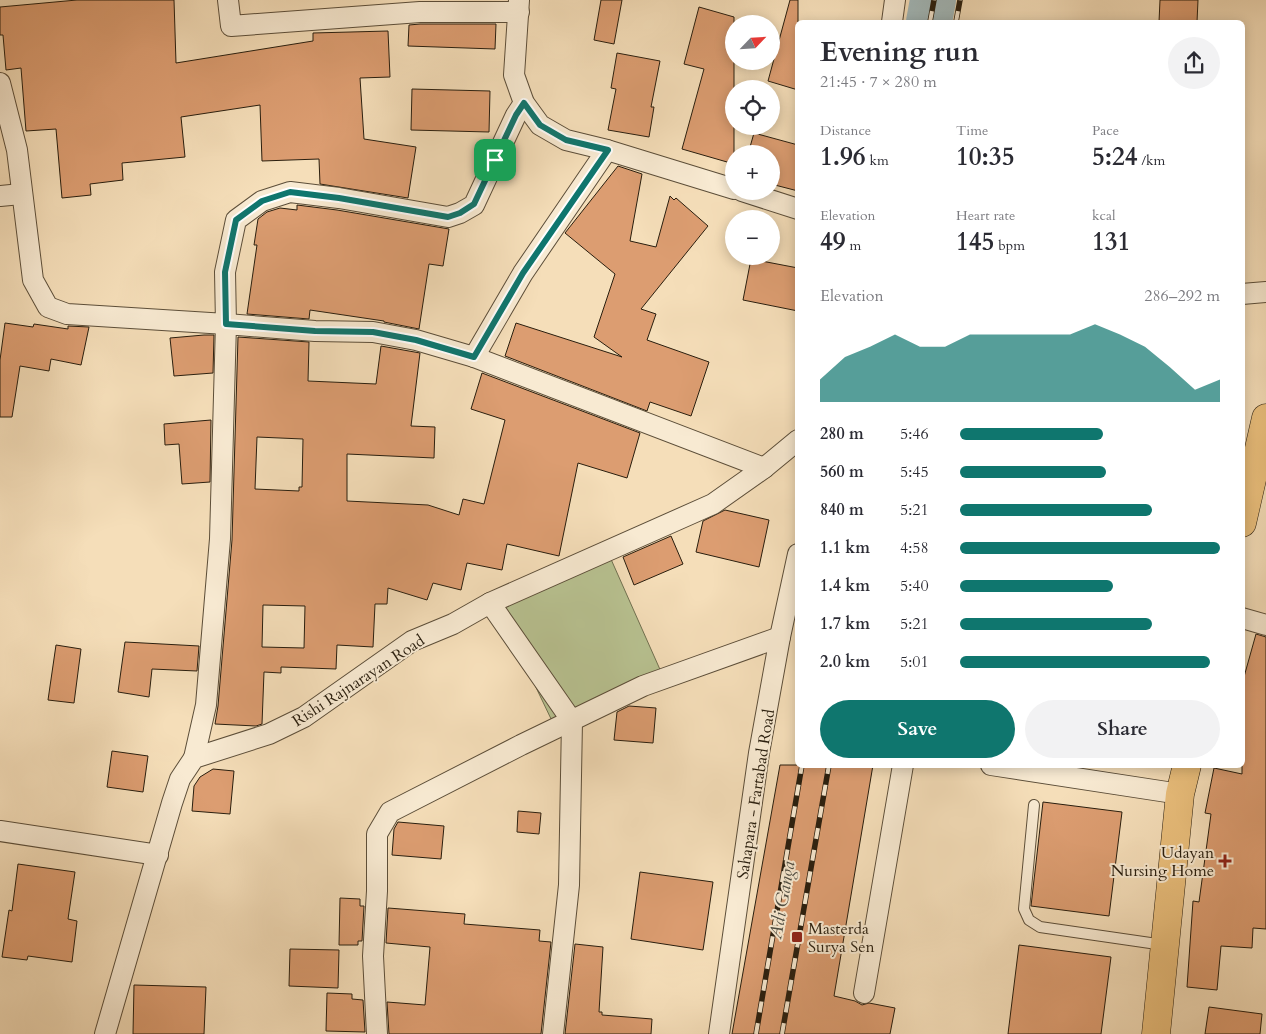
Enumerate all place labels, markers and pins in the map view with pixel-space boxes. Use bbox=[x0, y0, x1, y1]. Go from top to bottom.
pin bbox=[474, 139, 516, 181]
place label: Udayan Nursing Home bbox=[1111, 842, 1214, 882]
marker: Udayan Nursing Home bbox=[1218, 854, 1232, 868]
place label: Masterda Surya Sen bbox=[808, 918, 875, 958]
marker: Masterda Surya Sen bbox=[790, 930, 804, 944]

